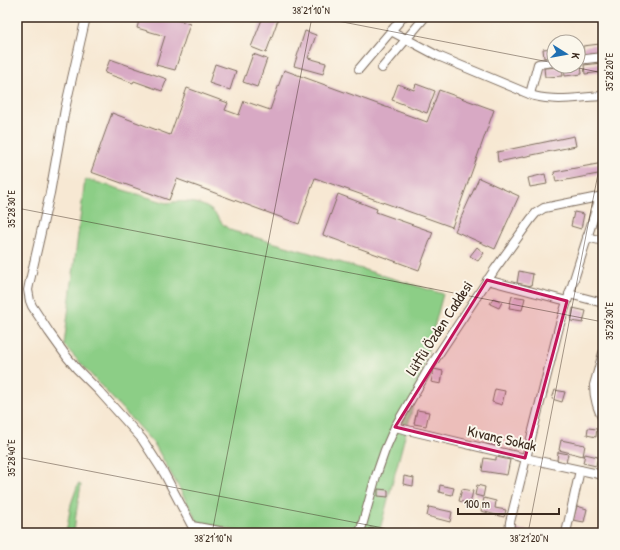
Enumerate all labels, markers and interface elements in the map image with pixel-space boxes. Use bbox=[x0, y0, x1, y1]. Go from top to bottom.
text: 38°21'10"N bbox=[292, 4, 330, 17]
north arrow bbox=[546, 34, 586, 74]
text: K bbox=[568, 52, 583, 60]
text: 35°28'20"E bbox=[603, 52, 616, 91]
text: 35°28'30"E bbox=[5, 189, 18, 228]
street label: Lütfü Özden Caddesi bbox=[400, 276, 478, 380]
text: 35°28'30"E bbox=[603, 301, 616, 340]
street label: Kıvanç Sokak bbox=[465, 420, 539, 456]
text: 35°28'40"E bbox=[5, 439, 18, 477]
scale bar bbox=[458, 490, 559, 516]
text: 100 m bbox=[464, 495, 490, 512]
text: 38°21'10"N bbox=[194, 532, 232, 545]
text: 38°21'20"N bbox=[510, 532, 548, 545]

